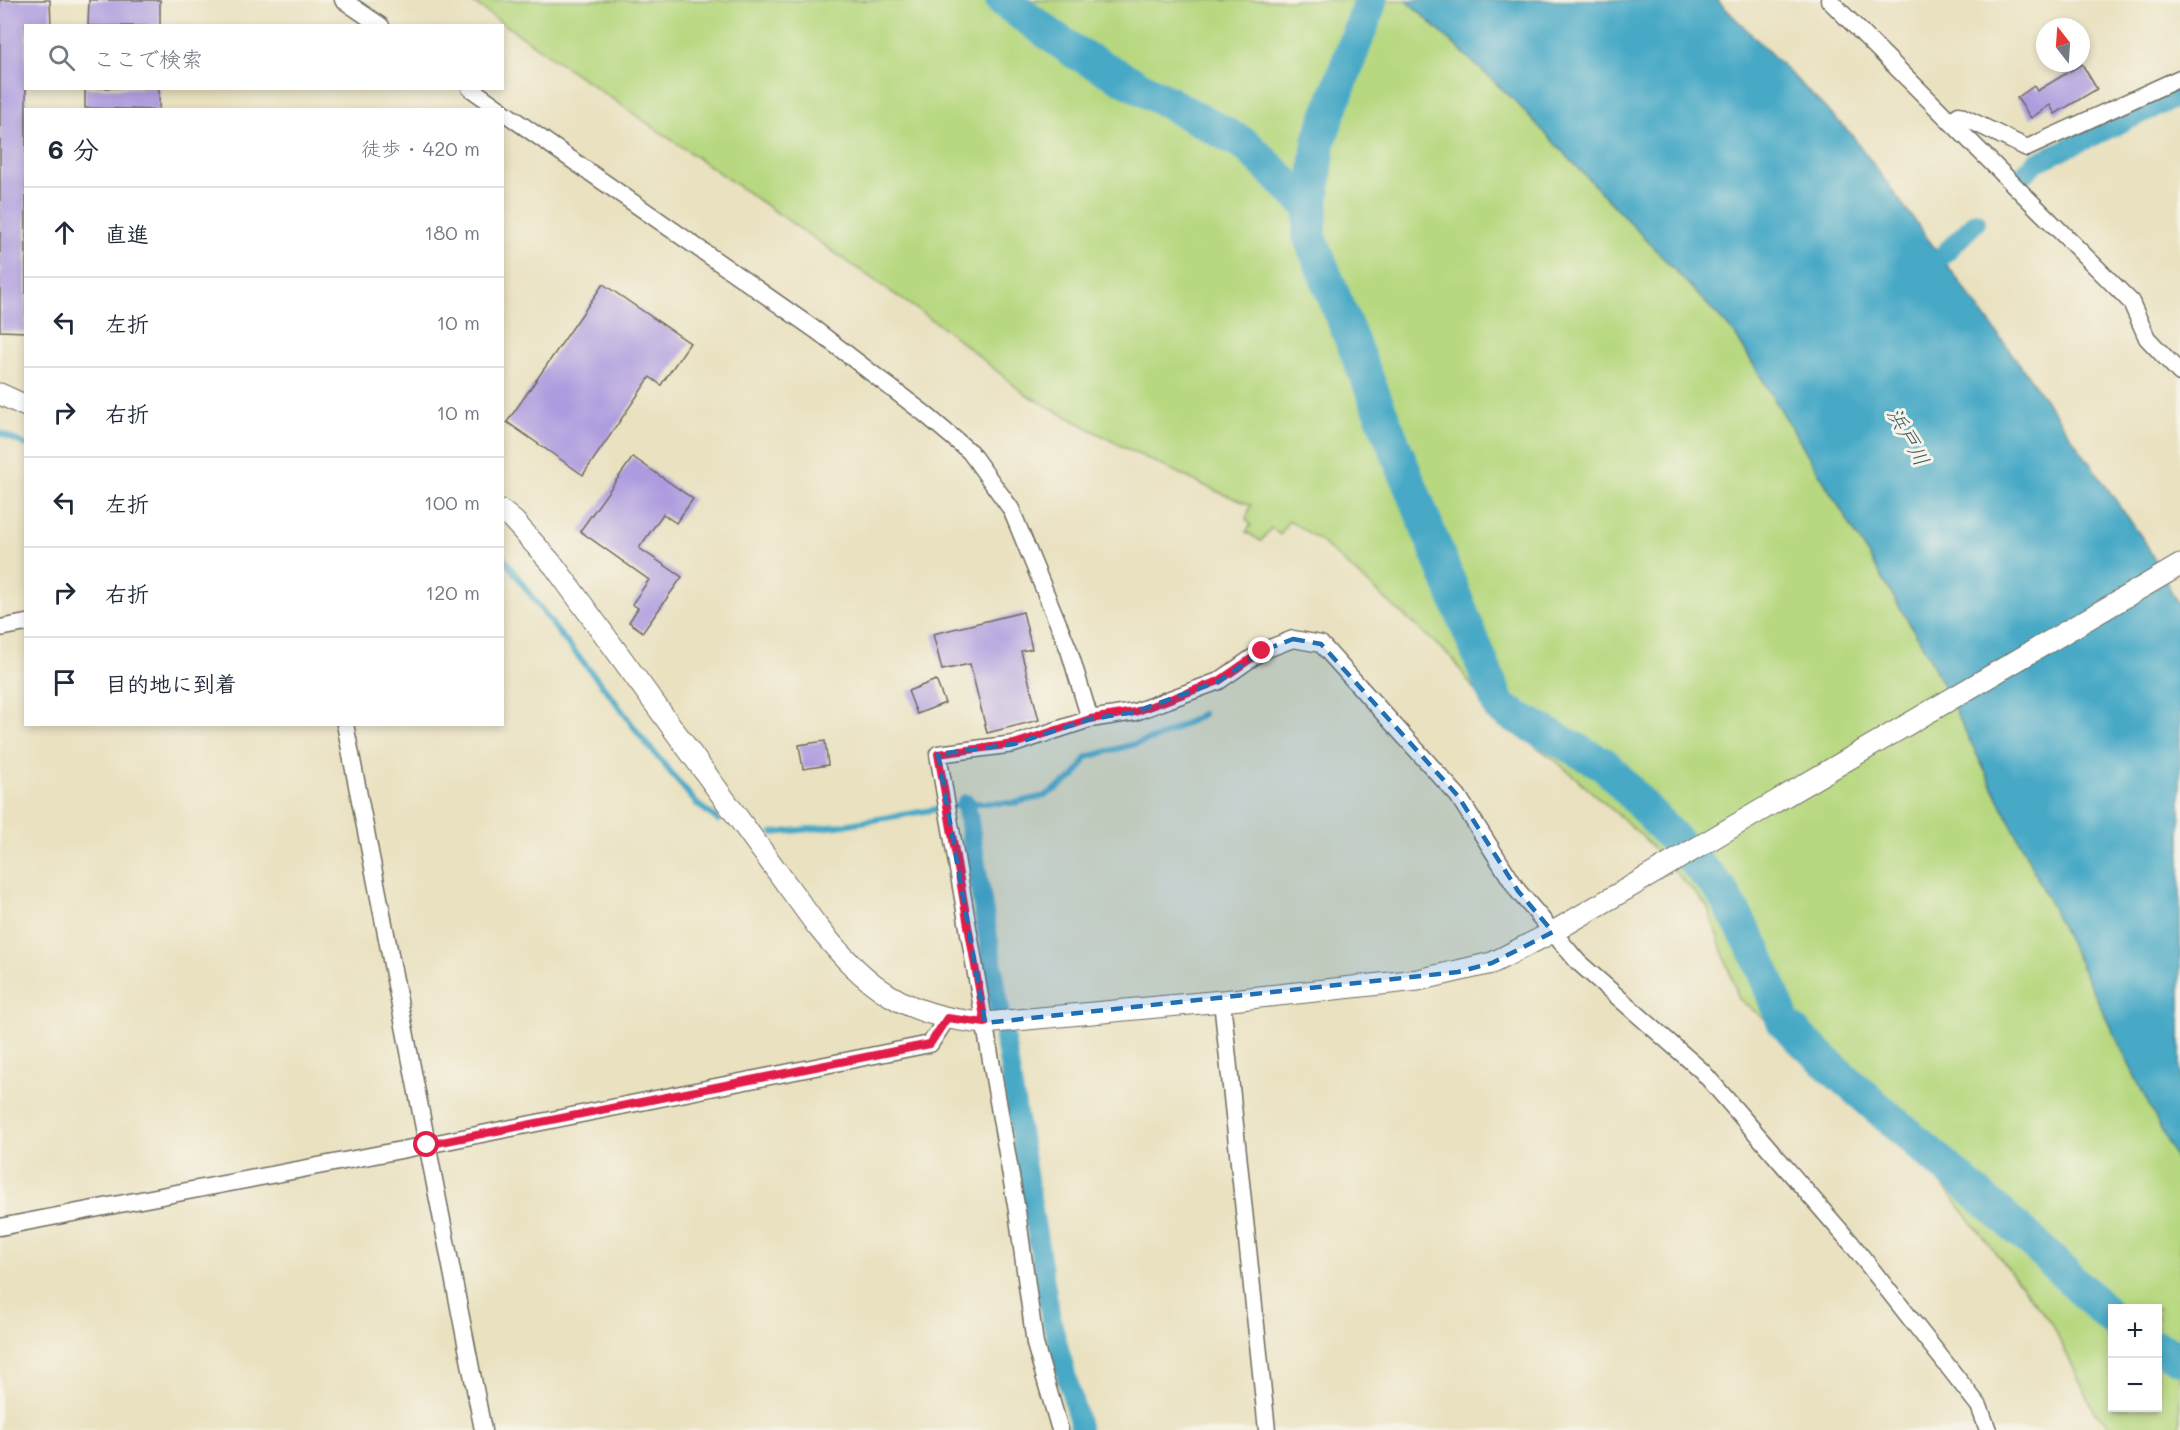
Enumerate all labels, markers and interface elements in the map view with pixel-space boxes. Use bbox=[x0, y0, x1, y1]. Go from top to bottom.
north arrow bbox=[2036, 18, 2090, 72]
search box bbox=[24, 24, 504, 90]
icon: search bbox=[45, 41, 78, 74]
text: ここで検索 bbox=[93, 44, 203, 73]
text: 6 分 bbox=[48, 132, 99, 166]
text: 徒歩 · 420 m bbox=[361, 135, 480, 161]
icon: ahead bbox=[48, 216, 81, 249]
text: 直進 bbox=[105, 219, 149, 248]
text: 180 m bbox=[424, 219, 480, 245]
icon: left bbox=[48, 306, 81, 339]
text: 左折 bbox=[105, 309, 149, 338]
text: 10 m bbox=[436, 309, 480, 335]
icon: right bbox=[48, 396, 81, 429]
text: 右折 bbox=[105, 399, 149, 428]
text: 10 m bbox=[436, 399, 480, 425]
water label: 浜戸川 bbox=[1882, 402, 1936, 470]
icon: left bbox=[48, 486, 81, 519]
text: 左折 bbox=[105, 489, 149, 518]
text: 100 m bbox=[424, 489, 480, 515]
icon: right bbox=[48, 576, 81, 609]
text: 右折 bbox=[105, 579, 149, 608]
text: 120 m bbox=[425, 579, 480, 605]
route end bbox=[1248, 637, 1274, 663]
icon: arrive bbox=[48, 666, 81, 699]
text: 目的地に到着 bbox=[105, 669, 237, 698]
route start bbox=[413, 1131, 439, 1157]
map controls bbox=[2108, 1304, 2162, 1412]
button: + bbox=[2108, 1304, 2162, 1358]
button: − bbox=[2108, 1358, 2162, 1412]

